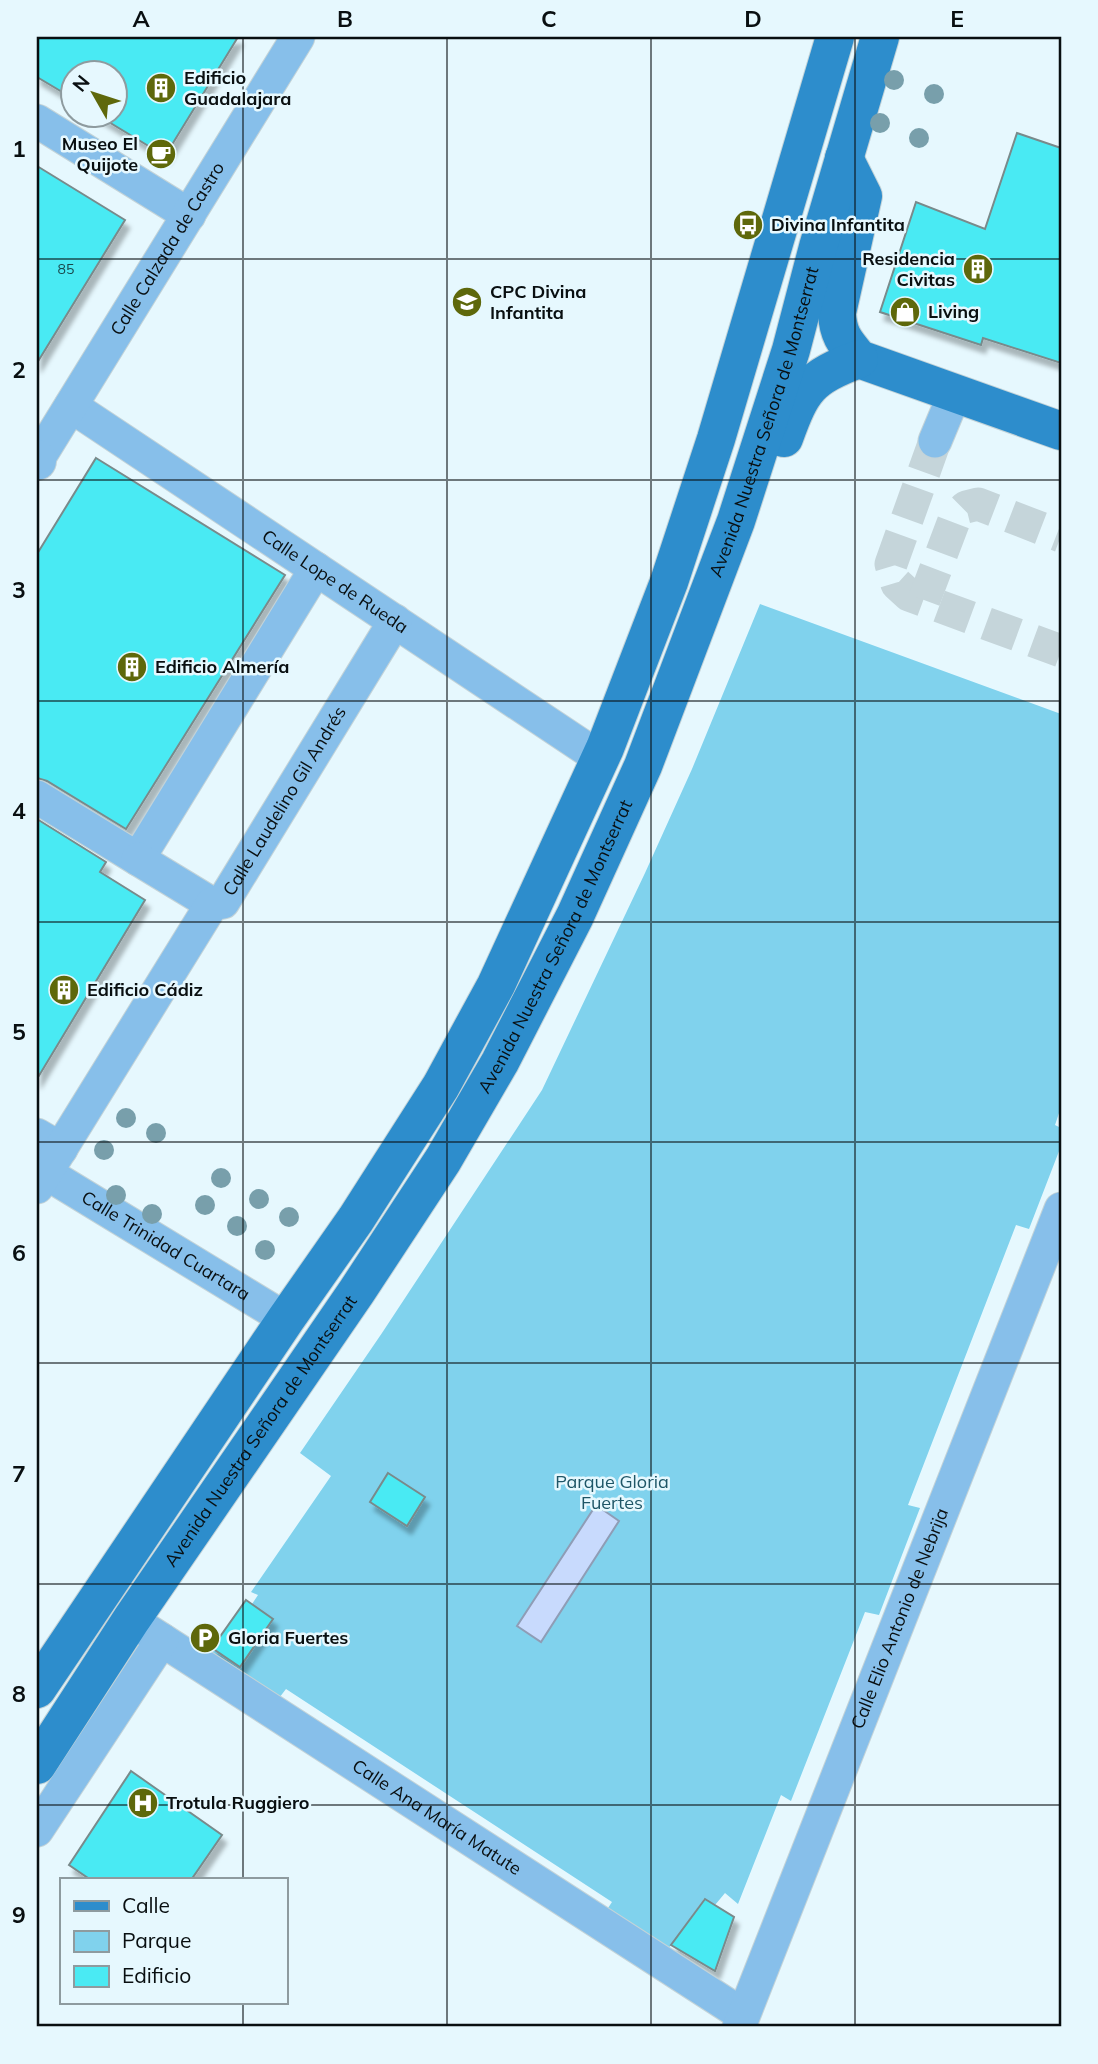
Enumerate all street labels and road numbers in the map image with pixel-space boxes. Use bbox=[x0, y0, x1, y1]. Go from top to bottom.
street label: Calle Calzada de Castro bbox=[105, 157, 229, 339]
street label: Avenida Nuestra Señora de Montserrat bbox=[704, 264, 823, 580]
street label: Calle Lope de Rueda bbox=[258, 524, 413, 638]
street label: Calle Laudelino Gil Andrés bbox=[218, 702, 351, 900]
street label: Avenida Nuestra Señora de Montserrat bbox=[472, 796, 637, 1097]
street label: Calle Trinidad Cuartara bbox=[77, 1185, 254, 1305]
street label: Avenida Nuestra Señora de Montserrat bbox=[159, 1291, 362, 1571]
street label: Calle Elio Antonio de Nebrija bbox=[845, 1505, 953, 1732]
street label: Calle Ana María Matute bbox=[348, 1754, 526, 1880]

